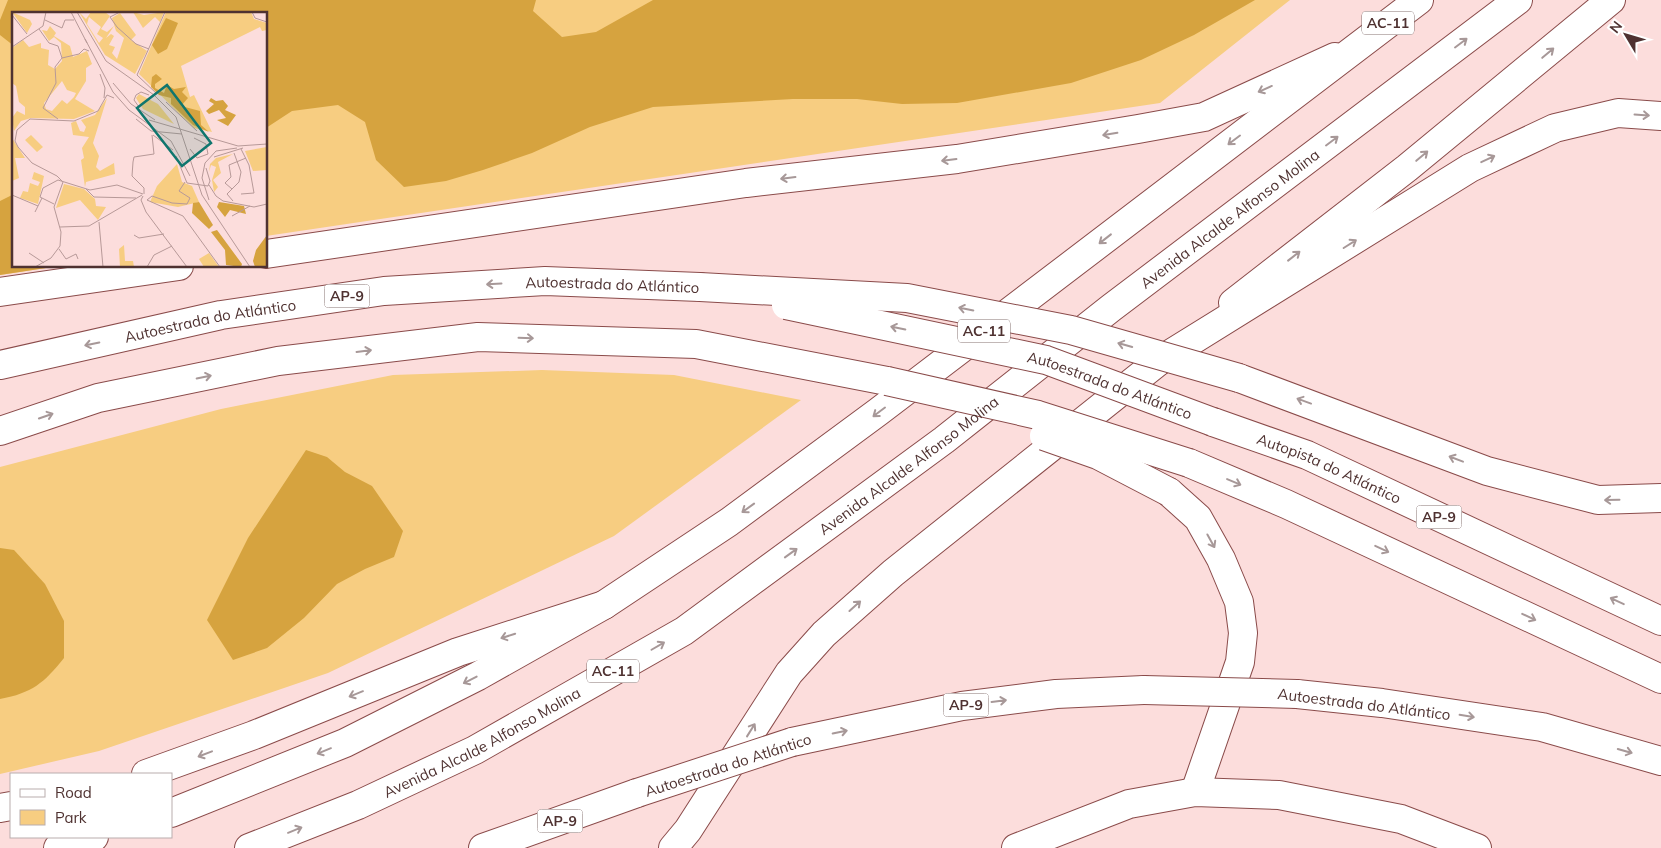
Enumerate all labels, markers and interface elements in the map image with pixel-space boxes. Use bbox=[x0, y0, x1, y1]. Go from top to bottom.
north arrow bbox=[1601, 10, 1651, 60]
inset map bbox=[12, 12, 268, 268]
road number: AC-11 bbox=[1362, 12, 1414, 34]
text: N bbox=[1605, 17, 1626, 37]
one-way arrow bbox=[1454, 38, 1468, 48]
one-way arrow bbox=[1541, 47, 1554, 58]
one-way arrow bbox=[1258, 85, 1273, 94]
one-way arrow bbox=[1634, 110, 1650, 119]
one-way arrow bbox=[1102, 130, 1118, 140]
one-way arrow bbox=[1228, 134, 1241, 145]
one-way arrow bbox=[1325, 136, 1339, 146]
street label: Avenida Alcalde Alfonso Molina bbox=[1136, 144, 1323, 292]
one-way arrow bbox=[1416, 150, 1429, 162]
one-way arrow bbox=[1480, 154, 1495, 164]
one-way arrow bbox=[942, 155, 958, 165]
one-way arrow bbox=[780, 173, 796, 183]
one-way arrow bbox=[1099, 233, 1112, 244]
one-way arrow bbox=[1342, 239, 1356, 249]
one-way arrow bbox=[1287, 251, 1301, 261]
street label: Autoestrada do Atlántico bbox=[525, 272, 700, 296]
one-way arrow bbox=[487, 280, 503, 289]
road number: AP-9 bbox=[324, 284, 370, 308]
street label: Autoestrada do Atlántico bbox=[123, 295, 297, 346]
one-way arrow bbox=[959, 304, 975, 314]
road number: AC-11 bbox=[958, 320, 1010, 342]
one-way arrow bbox=[891, 323, 907, 333]
one-way arrow bbox=[517, 334, 533, 343]
one-way arrow bbox=[85, 340, 101, 349]
one-way arrow bbox=[1117, 340, 1133, 350]
one-way arrow bbox=[356, 346, 372, 356]
street label: Autoestrada do Atlántico bbox=[1026, 347, 1195, 423]
one-way arrow bbox=[195, 371, 211, 381]
street label: Avenida Alcalde Alfonso Molina bbox=[815, 391, 1002, 539]
one-way arrow bbox=[1296, 396, 1312, 406]
one-way arrow bbox=[873, 406, 886, 417]
one-way arrow bbox=[38, 410, 54, 420]
street label: Autopista do Atlántico bbox=[1255, 429, 1404, 507]
one-way arrow bbox=[1449, 454, 1464, 463]
one-way arrow bbox=[1226, 478, 1241, 487]
one-way arrow bbox=[1605, 495, 1621, 505]
one-way arrow bbox=[741, 503, 755, 513]
road number: AP-9 bbox=[1416, 506, 1462, 528]
one-way arrow bbox=[1207, 533, 1217, 548]
one-way arrow bbox=[1374, 545, 1389, 554]
one-way arrow bbox=[784, 548, 798, 558]
one-way arrow bbox=[1610, 595, 1625, 605]
one-way arrow bbox=[849, 600, 862, 612]
one-way arrow bbox=[1521, 613, 1536, 623]
one-way arrow bbox=[501, 632, 516, 641]
one-way arrow bbox=[650, 641, 665, 651]
road number: AC-11 bbox=[587, 659, 639, 682]
one-way arrow bbox=[463, 676, 478, 685]
street label: Avenida Alcalde Alfonso Molina bbox=[380, 683, 584, 801]
street label: Autoestrada do Atlántico bbox=[1276, 684, 1452, 724]
one-way arrow bbox=[349, 689, 364, 699]
road number: AP-9 bbox=[944, 694, 988, 716]
one-way arrow bbox=[991, 696, 1007, 706]
one-way arrow bbox=[1458, 711, 1474, 721]
one-way arrow bbox=[746, 723, 757, 737]
one-way arrow bbox=[831, 726, 847, 736]
street label: Autoestrada do Atlántico bbox=[642, 729, 814, 801]
one-way arrow bbox=[317, 747, 332, 757]
one-way arrow bbox=[1617, 747, 1633, 757]
one-way arrow bbox=[198, 750, 213, 759]
legend bbox=[10, 773, 172, 838]
text: Road bbox=[55, 783, 92, 802]
text: Park bbox=[55, 808, 87, 827]
road number: AP-9 bbox=[538, 809, 582, 832]
one-way arrow bbox=[287, 825, 302, 834]

